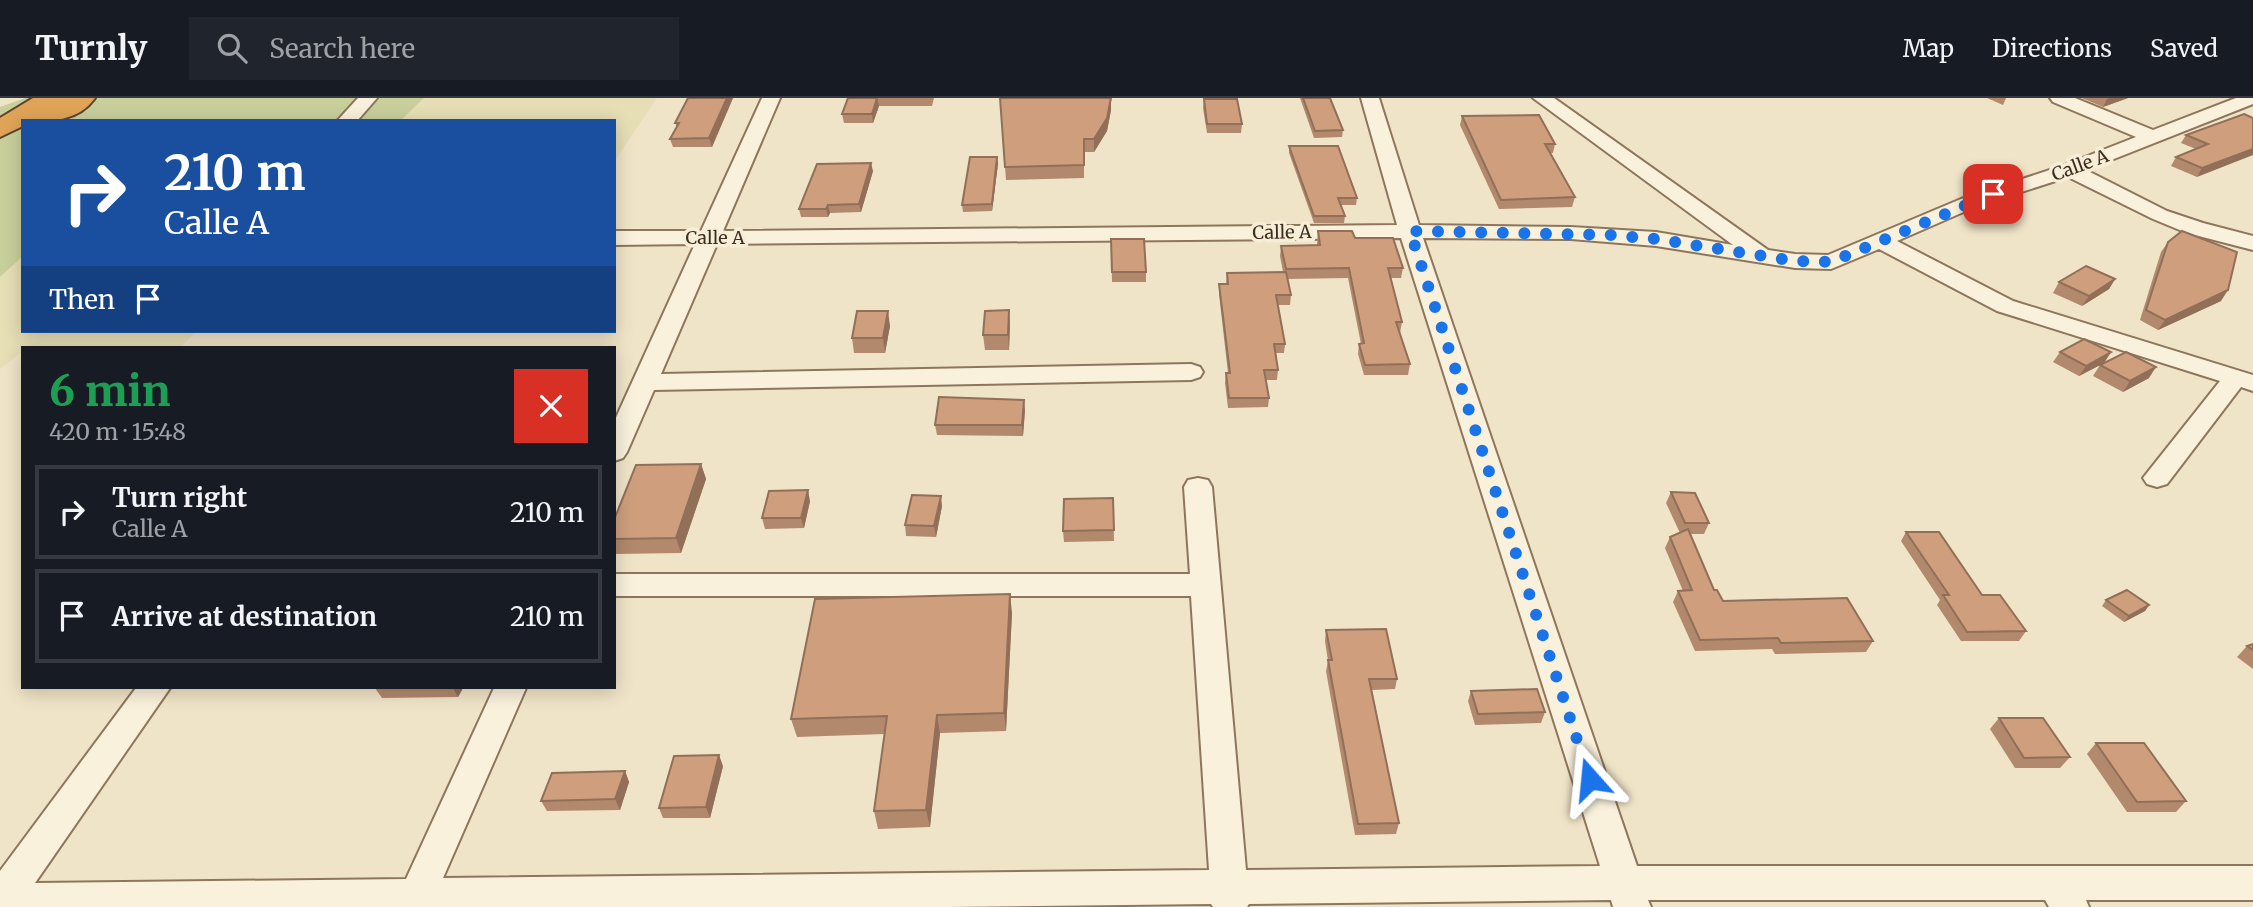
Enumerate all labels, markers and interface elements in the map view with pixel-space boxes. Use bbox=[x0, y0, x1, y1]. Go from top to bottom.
search box bbox=[189, 17, 679, 80]
text: Turnly bbox=[35, 28, 147, 69]
icon: search bbox=[213, 29, 251, 67]
text: Search here bbox=[269, 32, 415, 65]
text: Map bbox=[1903, 33, 1954, 64]
text: Directions bbox=[1992, 33, 2112, 64]
text: Saved bbox=[2150, 33, 2218, 64]
text: 210 m bbox=[164, 142, 305, 203]
street label: Calle A bbox=[2048, 144, 2112, 186]
icon: right bbox=[49, 147, 140, 238]
pin bbox=[1963, 164, 2023, 224]
icon: arrive bbox=[1974, 175, 2012, 213]
text: Calle A bbox=[164, 203, 269, 243]
street label: Calle A bbox=[1252, 220, 1312, 244]
street label: Calle A bbox=[685, 226, 745, 249]
icon: arrive bbox=[129, 280, 167, 318]
text: Then bbox=[49, 283, 115, 316]
text: 6 min bbox=[49, 365, 171, 417]
button: close bbox=[514, 369, 588, 443]
text: 420 m · 15:48 bbox=[49, 417, 186, 446]
text: Turn right bbox=[112, 481, 247, 514]
icon: right bbox=[53, 493, 91, 531]
text: 210 m bbox=[510, 496, 584, 529]
text: Calle A bbox=[112, 514, 188, 543]
icon: arrive bbox=[53, 597, 91, 635]
text: Arrive at destination bbox=[112, 600, 377, 633]
text: 210 m bbox=[510, 600, 584, 633]
position arrow bbox=[1553, 742, 1627, 816]

